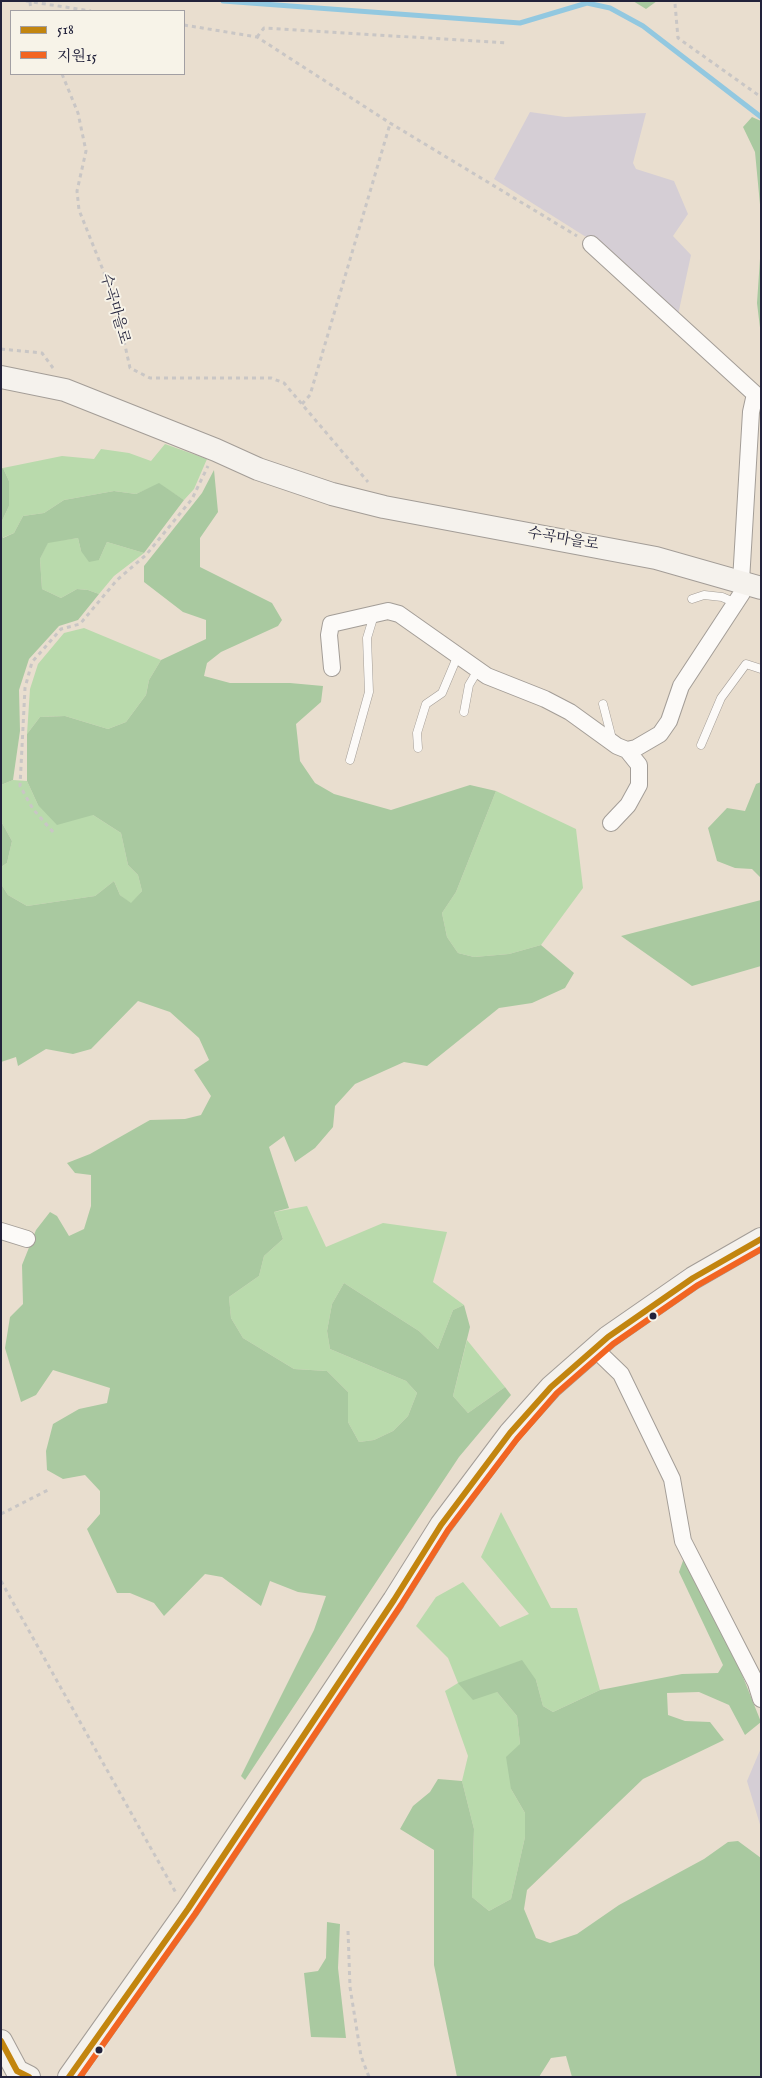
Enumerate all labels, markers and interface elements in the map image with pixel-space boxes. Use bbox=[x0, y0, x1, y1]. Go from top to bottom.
legend bbox=[10, 10, 185, 75]
text: 518 bbox=[57, 20, 74, 39]
text: 지원15 bbox=[57, 47, 97, 66]
street label: 수곡마을로 bbox=[95, 272, 133, 346]
street label: 수곡마을로 bbox=[526, 525, 600, 555]
unlabelled marker bbox=[648, 1311, 658, 1321]
unlabelled marker bbox=[94, 2045, 104, 2055]

